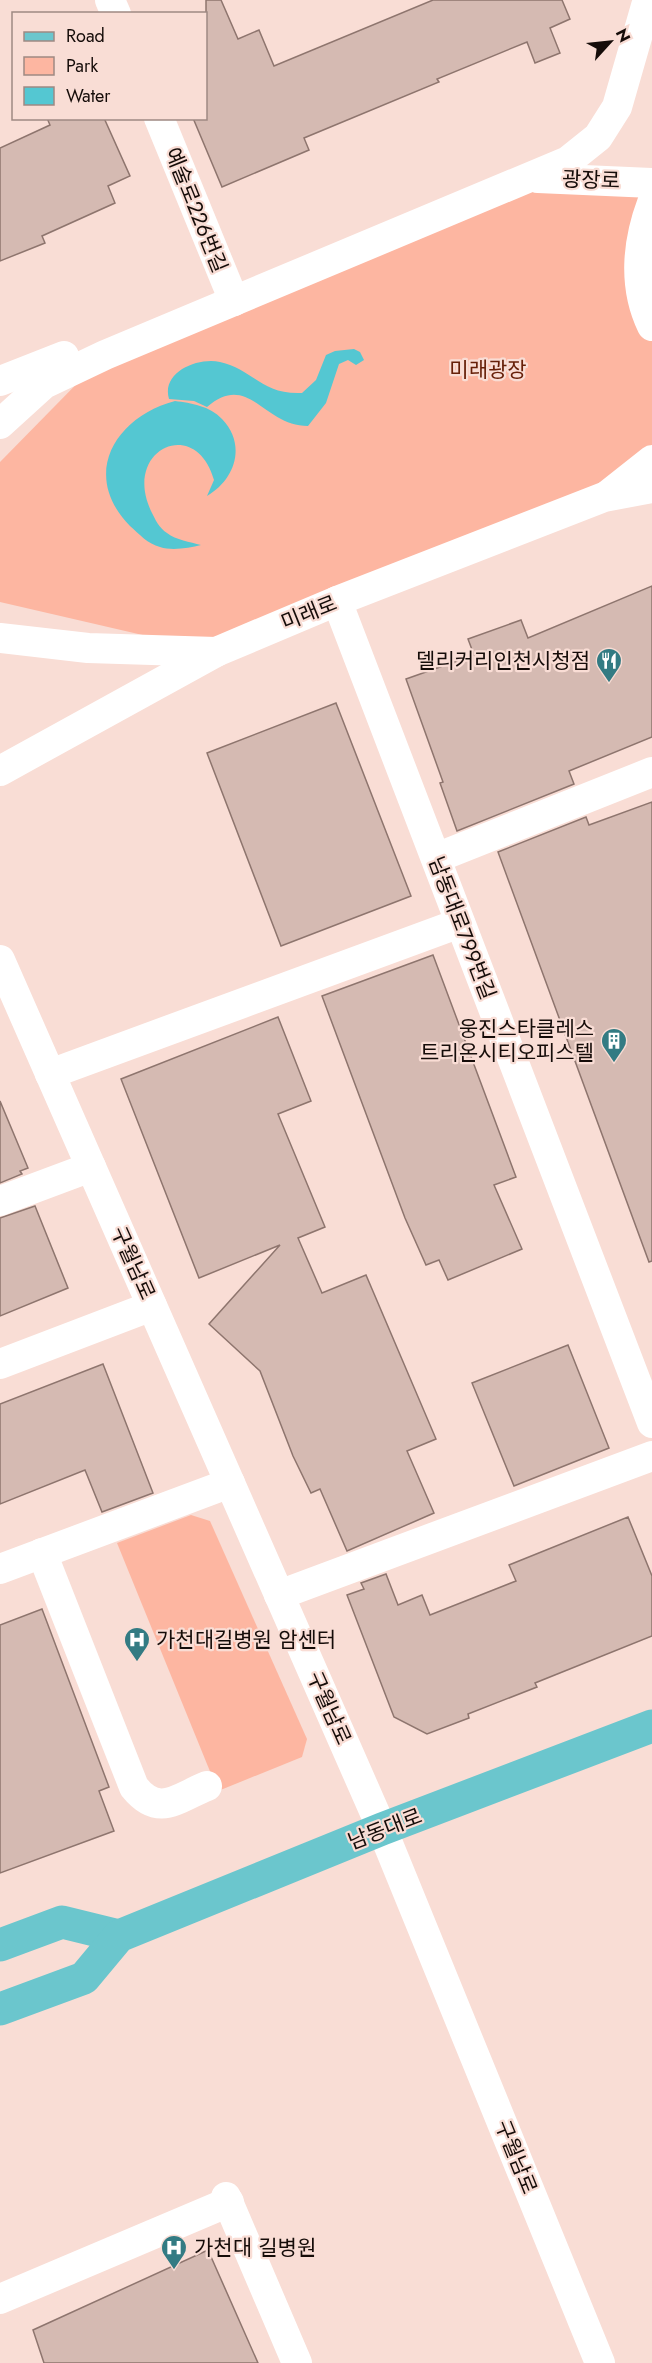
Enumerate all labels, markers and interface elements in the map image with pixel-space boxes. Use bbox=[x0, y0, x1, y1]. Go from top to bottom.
legend bbox=[12, 12, 207, 120]
north arrow bbox=[580, 12, 640, 72]
text: Road bbox=[66, 23, 105, 49]
text: N bbox=[610, 25, 636, 46]
text: Park bbox=[66, 53, 98, 79]
text: Water bbox=[66, 83, 111, 109]
street label: 예술로226번길 bbox=[157, 143, 235, 277]
street label: 광장로 bbox=[562, 164, 620, 196]
park label: 미래광장 bbox=[449, 355, 527, 385]
street label: 미래로 bbox=[277, 588, 341, 638]
place label: 델리커리인천시청점 bbox=[416, 646, 590, 676]
restaurant icon: 델리커리인천시청점 bbox=[594, 646, 624, 684]
street label: 남동대로799번길 bbox=[421, 852, 503, 1004]
place label: 웅진스타클레스 트리온시티오피스텔 bbox=[420, 1014, 594, 1068]
building icon: 웅진스타클레스 트리온시티오피스텔 bbox=[599, 1026, 629, 1064]
street label: 구월남로 bbox=[104, 1222, 162, 1304]
hospital icon: 가천대길병원 암센터 bbox=[122, 1625, 152, 1663]
place label: 가천대길병원 암센터 bbox=[156, 1625, 336, 1655]
street label: 구월남로 bbox=[300, 1667, 358, 1749]
street label: 남동대로 bbox=[344, 1801, 426, 1857]
street label: 구월남로 bbox=[488, 2116, 544, 2198]
hospital icon: 가천대 길병원 bbox=[159, 2233, 189, 2271]
place label: 가천대 길병원 bbox=[194, 2233, 316, 2263]

